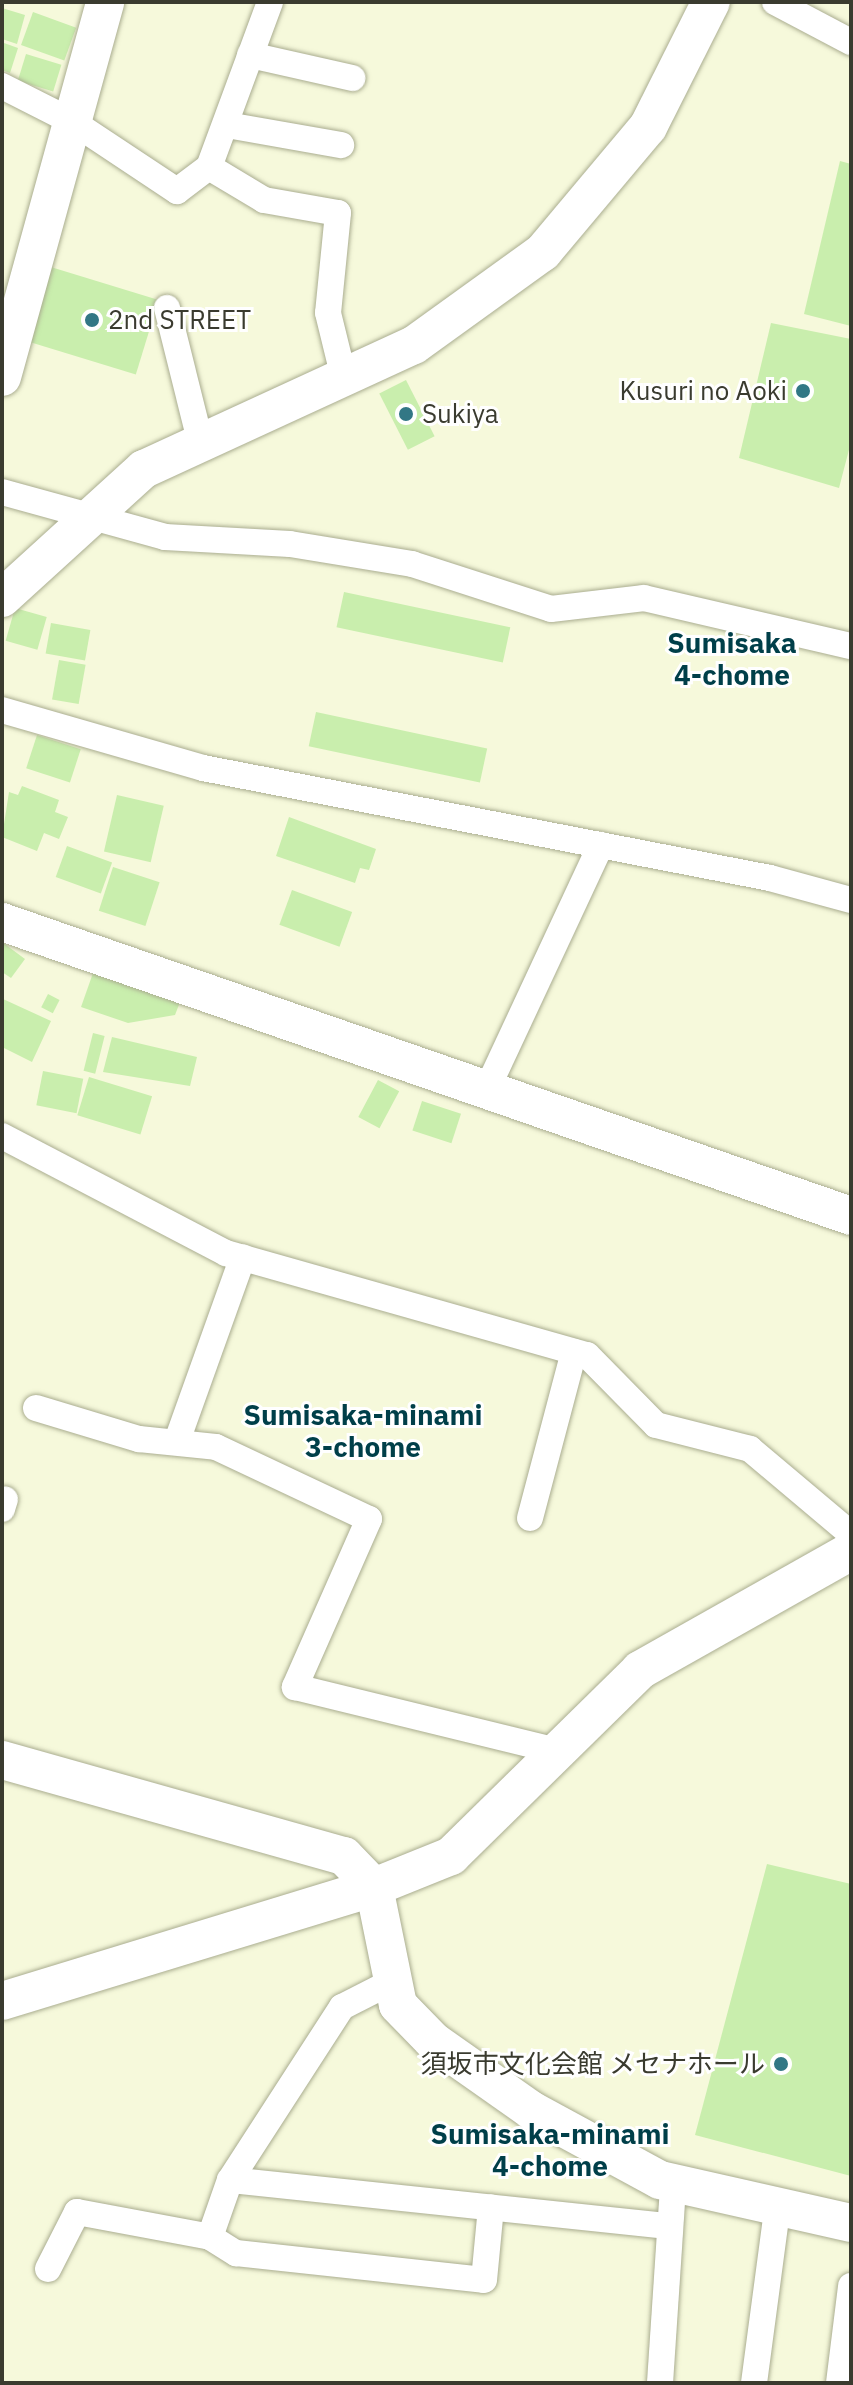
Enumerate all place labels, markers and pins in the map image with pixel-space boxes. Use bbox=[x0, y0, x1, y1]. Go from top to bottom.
place label: 2nd STREET bbox=[108, 304, 251, 336]
marker: 2nd STREET bbox=[83, 311, 101, 329]
place label: Kusuri no Aoki bbox=[620, 375, 787, 407]
marker: Kusuri no Aoki bbox=[794, 382, 812, 400]
place label: Sukiya bbox=[422, 398, 499, 430]
marker: Sukiya bbox=[397, 405, 415, 423]
place label: 須坂市文化会館 メセナホール bbox=[421, 2048, 765, 2080]
marker: 須坂市文化会館 メセナホール bbox=[772, 2055, 790, 2073]

